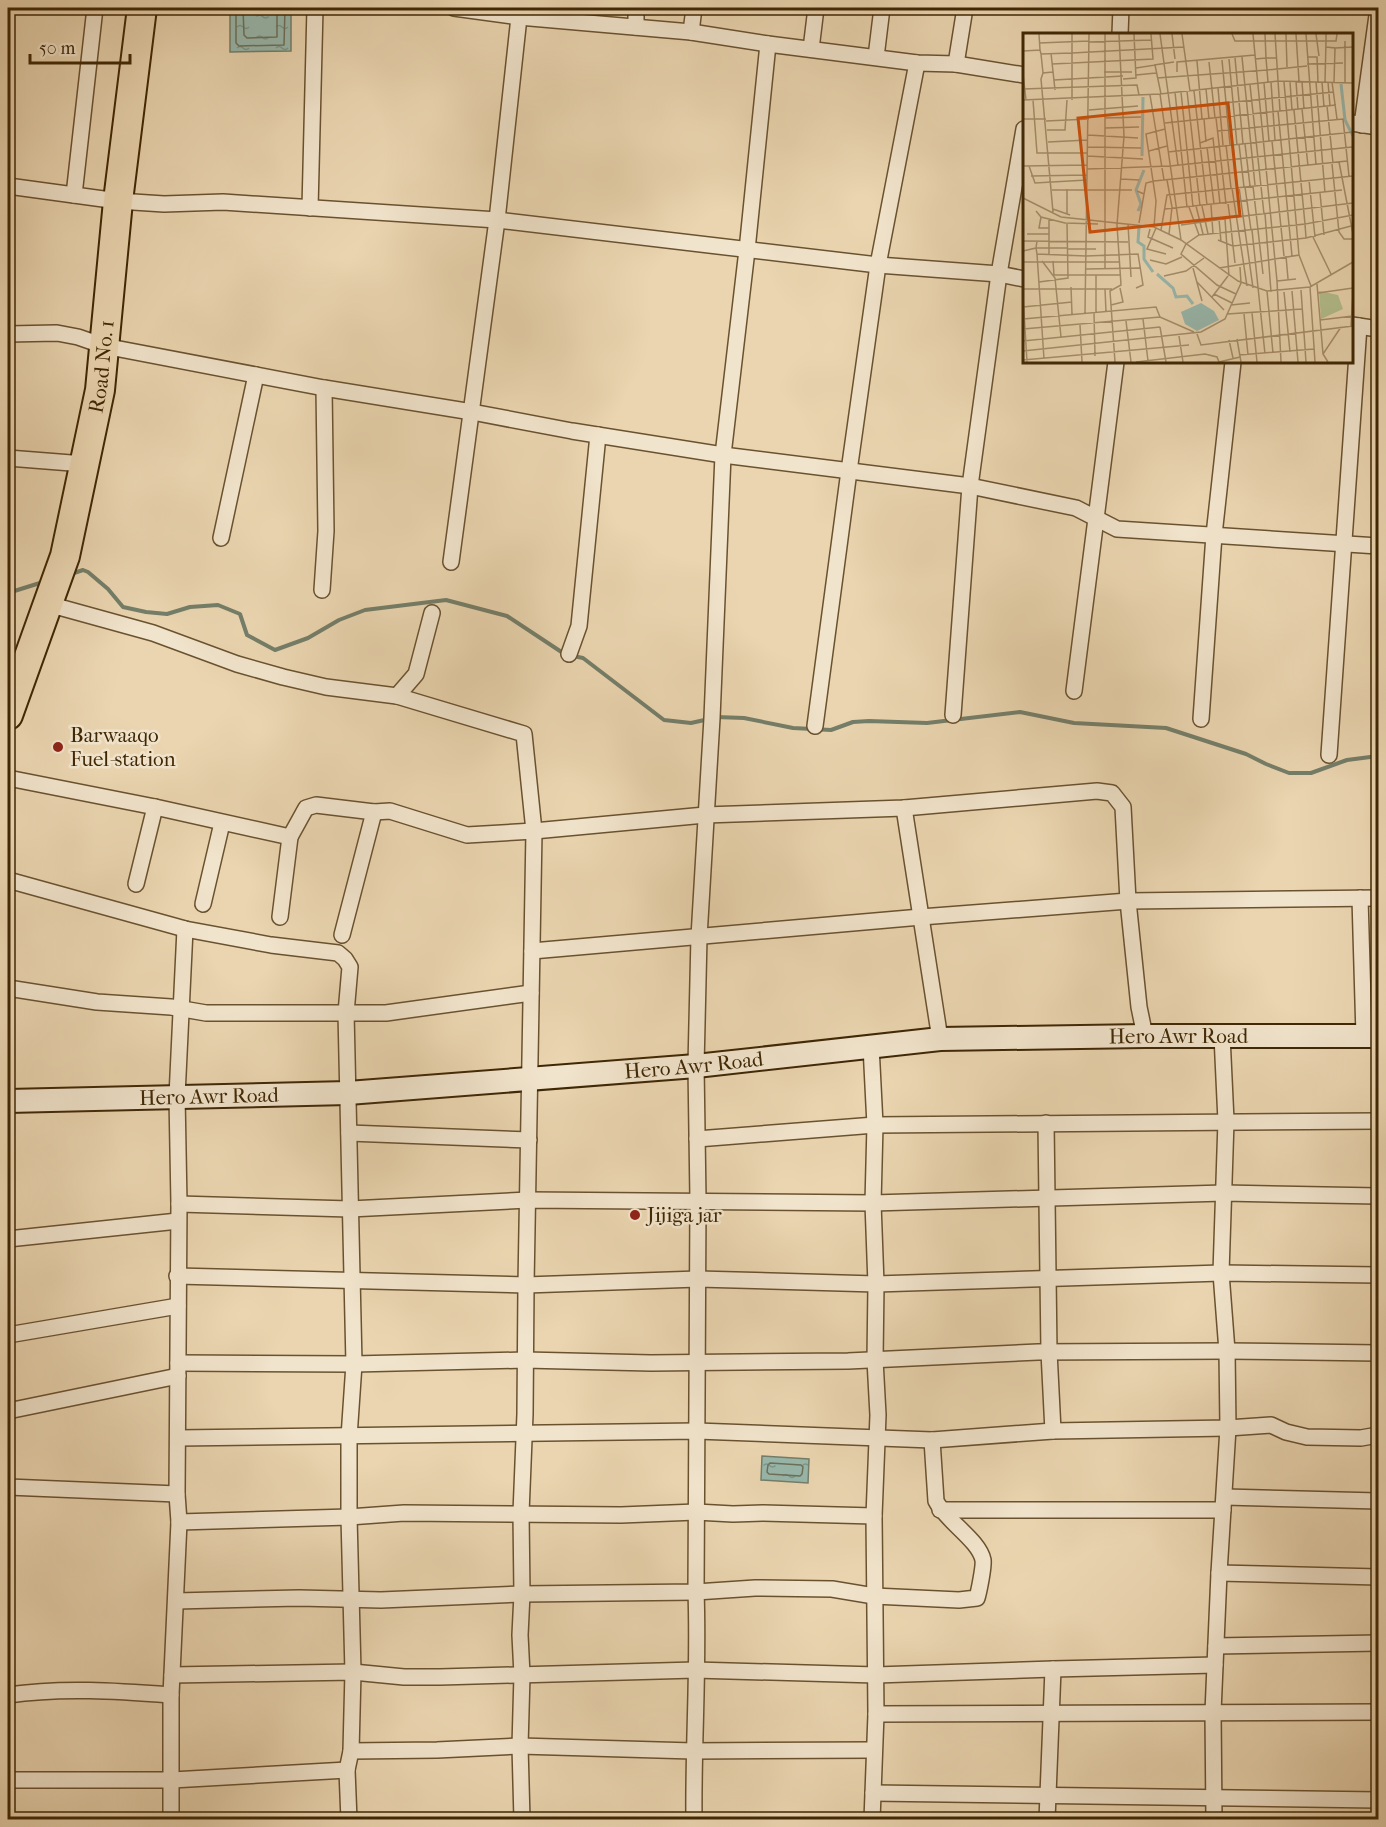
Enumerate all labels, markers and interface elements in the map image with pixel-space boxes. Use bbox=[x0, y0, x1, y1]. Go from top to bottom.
scale bar bbox=[30, 27, 130, 65]
inset map bbox=[1023, 33, 1353, 363]
text: 50 m bbox=[39, 38, 76, 59]
street label: Road No. 1 bbox=[83, 319, 119, 415]
place label: Barwaaqo Fuel-station bbox=[70, 723, 176, 771]
marker: Barwaaqo Fuel-station bbox=[51, 740, 65, 754]
street label: Hero Awr Road bbox=[1108, 1024, 1249, 1049]
street label: Hero Awr Road bbox=[623, 1047, 765, 1084]
street label: Hero Awr Road bbox=[139, 1083, 280, 1110]
place label: Jijiga jar bbox=[645, 1203, 722, 1227]
marker: Jijiga jar bbox=[628, 1208, 642, 1222]

